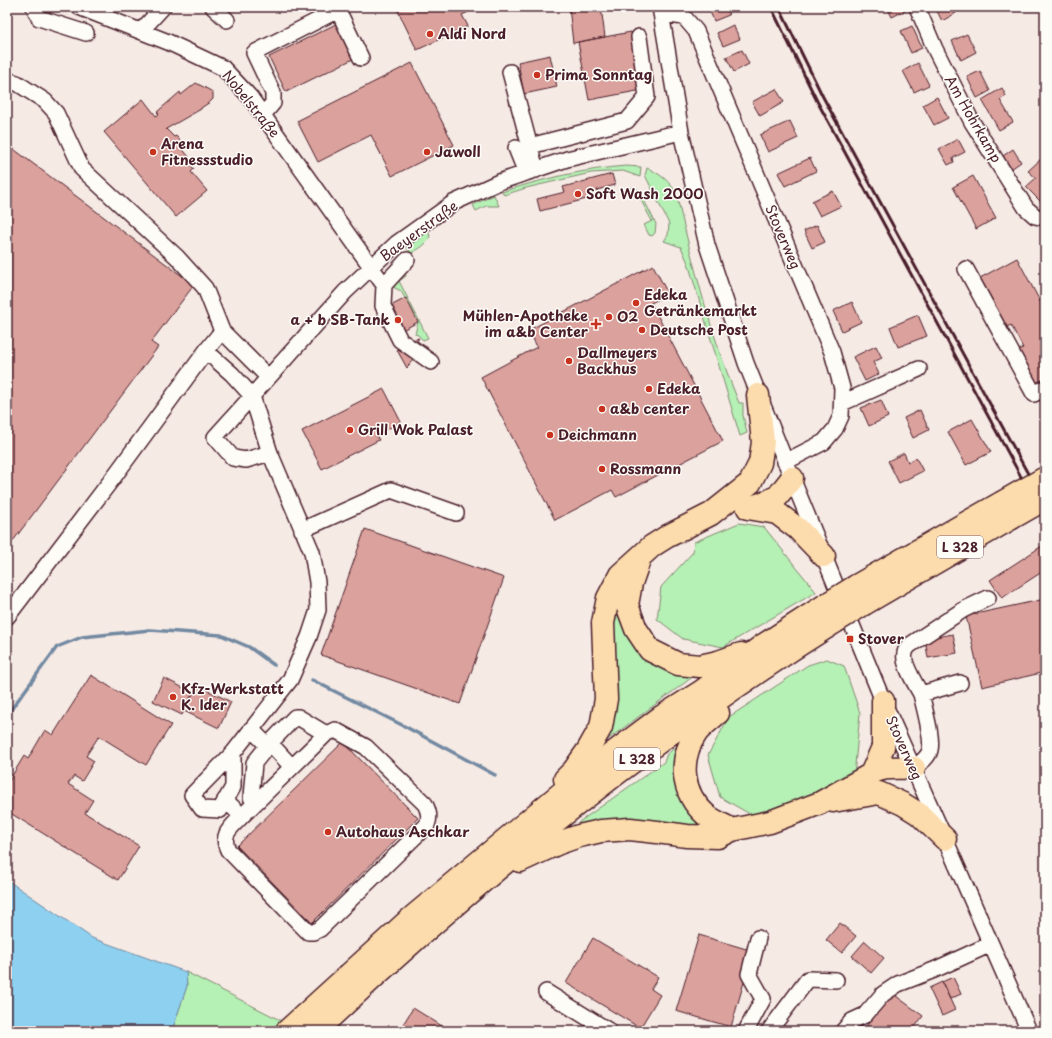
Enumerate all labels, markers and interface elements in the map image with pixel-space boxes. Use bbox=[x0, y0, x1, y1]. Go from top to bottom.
place label: Aldi Nord bbox=[438, 23, 506, 44]
marker: Aldi Nord bbox=[425, 29, 435, 39]
place label: Prima Sonntag bbox=[545, 64, 652, 85]
street label: Nobelstraße bbox=[218, 65, 285, 142]
marker: Prima Sonntag bbox=[532, 70, 542, 80]
street label: Am Hohrkamp bbox=[940, 71, 1007, 166]
place label: Arena Fitnessstudio bbox=[160, 133, 253, 170]
place label: Jawoll bbox=[435, 141, 481, 162]
marker: Arena Fitnessstudio bbox=[148, 147, 158, 157]
marker: Jawoll bbox=[422, 147, 432, 157]
place label: Soft Wash 2000 bbox=[586, 183, 703, 204]
marker: Soft Wash 2000 bbox=[573, 189, 583, 199]
street label: Baeyerstraße bbox=[375, 195, 462, 266]
street label: Stoverweg bbox=[760, 201, 806, 272]
place label: Edeka Getränkemarkt bbox=[644, 284, 757, 321]
marker: Edeka Getränkemarkt bbox=[631, 298, 641, 308]
place label: Mühlen-Apotheke im a&b Center bbox=[463, 305, 589, 342]
place label: O2 bbox=[617, 306, 638, 327]
place label: a + b SB-Tank bbox=[290, 309, 391, 330]
marker: O2 bbox=[604, 312, 614, 322]
marker: a + b SB-Tank bbox=[393, 315, 403, 325]
marker: Mühlen-Apotheke im a&b Center bbox=[591, 319, 601, 329]
place label: Deutsche Post bbox=[650, 319, 748, 340]
marker: Deutsche Post bbox=[637, 325, 647, 335]
place label: Dallmeyers Backhus bbox=[577, 342, 657, 379]
marker: Dallmeyers Backhus bbox=[564, 356, 574, 366]
place label: Edeka bbox=[657, 378, 701, 399]
marker: Edeka bbox=[644, 384, 654, 394]
place label: a&b center bbox=[610, 398, 690, 419]
marker: a&b center bbox=[597, 404, 607, 414]
place label: Grill Wok Palast bbox=[358, 419, 474, 440]
place label: Deichmann bbox=[558, 424, 637, 445]
marker: Grill Wok Palast bbox=[345, 425, 355, 435]
marker: Deichmann bbox=[545, 430, 555, 440]
place label: Rossmann bbox=[610, 458, 681, 479]
marker: Rossmann bbox=[597, 464, 607, 474]
road number: L 328 bbox=[937, 536, 983, 558]
place label: Stover bbox=[858, 628, 905, 649]
marker: Stover bbox=[845, 634, 855, 644]
place label: Kfz-Werkstatt K. Ider bbox=[181, 678, 284, 715]
marker: Kfz-Werkstatt K. Ider bbox=[168, 692, 178, 702]
street label: Stoverweg bbox=[881, 712, 928, 783]
road number: L 328 bbox=[614, 748, 660, 770]
place label: Autohaus Aschkar bbox=[336, 821, 470, 842]
marker: Autohaus Aschkar bbox=[323, 827, 333, 837]

